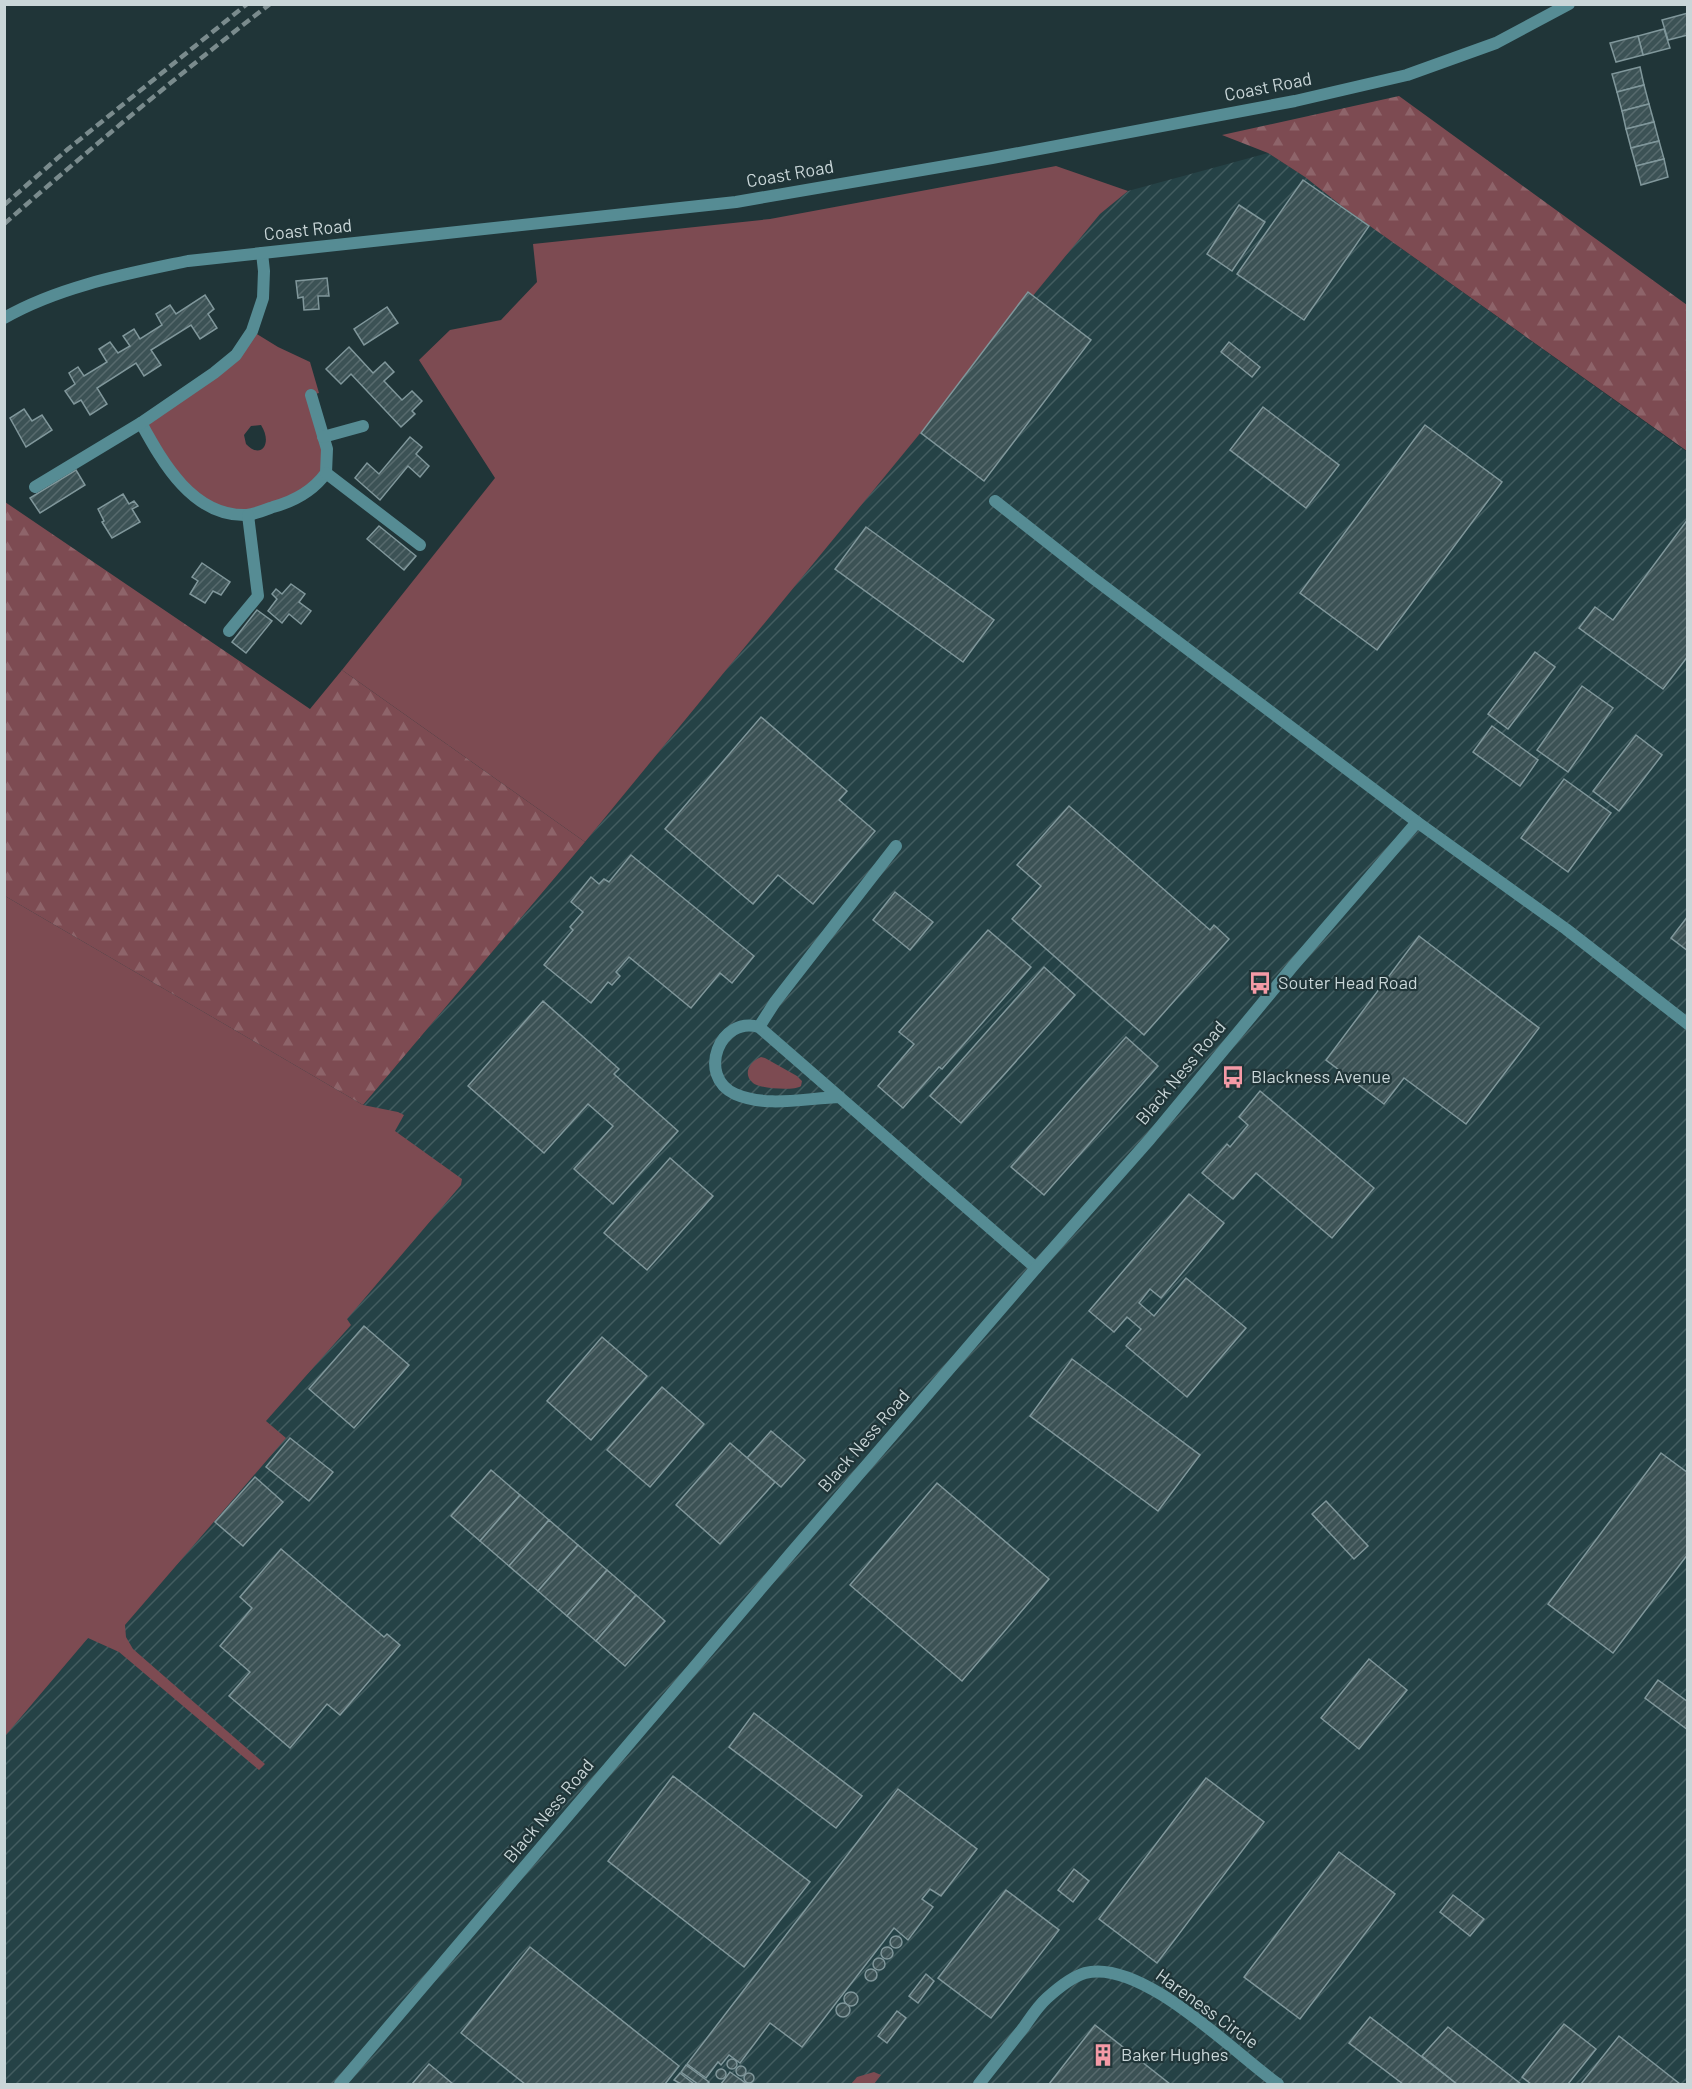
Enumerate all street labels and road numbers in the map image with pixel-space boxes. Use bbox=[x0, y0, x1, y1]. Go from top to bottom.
street label: Coast Road bbox=[1222, 67, 1313, 105]
street label: Coast Road bbox=[744, 154, 835, 192]
street label: Coast Road bbox=[263, 213, 353, 245]
street label: Black Ness Road bbox=[1130, 1016, 1230, 1129]
street label: Black Ness Road bbox=[813, 1385, 914, 1496]
street label: Black Ness Road bbox=[498, 1754, 598, 1867]
street label: Hareness Circle bbox=[1152, 1964, 1263, 2053]

